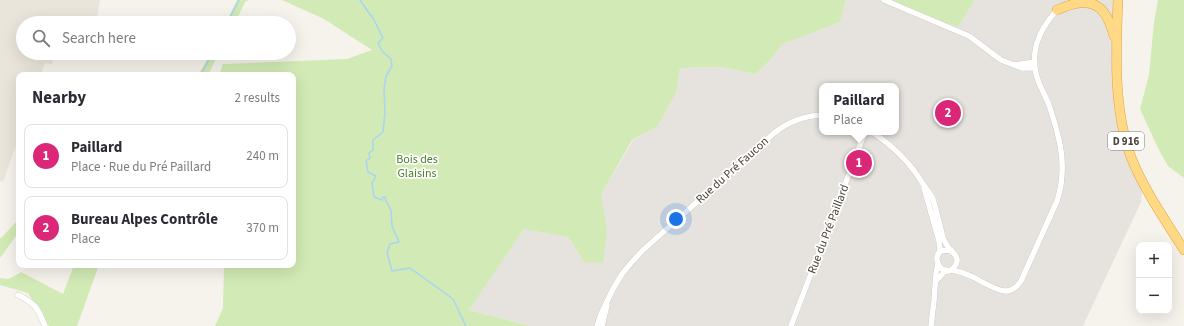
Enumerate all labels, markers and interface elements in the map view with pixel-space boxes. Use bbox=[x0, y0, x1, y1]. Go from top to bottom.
search box bbox=[16, 16, 296, 60]
icon: search bbox=[30, 27, 52, 49]
text: Search here bbox=[62, 28, 136, 49]
popup bbox=[819, 83, 899, 135]
text: Nearby bbox=[32, 86, 86, 110]
text: 2 results bbox=[235, 89, 280, 107]
text: Paillard bbox=[833, 90, 885, 111]
pin: 2 bbox=[935, 98, 961, 128]
text: Place bbox=[833, 111, 863, 129]
road number: D 916 bbox=[1108, 132, 1144, 150]
street label: Rue du Pré Faucon bbox=[692, 133, 773, 208]
text: Paillard bbox=[71, 137, 122, 158]
text: 1 bbox=[43, 147, 49, 165]
text: 240 m bbox=[246, 147, 279, 165]
pin: 1 bbox=[846, 148, 872, 178]
park label: Bois des Glaisins bbox=[396, 151, 438, 182]
text: Place · Rue du Pré Paillard bbox=[71, 158, 211, 176]
street label: Rue du Pré Paillard bbox=[804, 182, 853, 276]
text: Bureau Alpes Contrôle bbox=[71, 209, 218, 230]
your location bbox=[666, 209, 686, 229]
text: 2 bbox=[43, 219, 49, 237]
text: 370 m bbox=[246, 219, 279, 237]
text: Place bbox=[71, 230, 100, 248]
map controls bbox=[1136, 242, 1172, 314]
button: + bbox=[1136, 242, 1172, 278]
button: − bbox=[1136, 278, 1172, 314]

